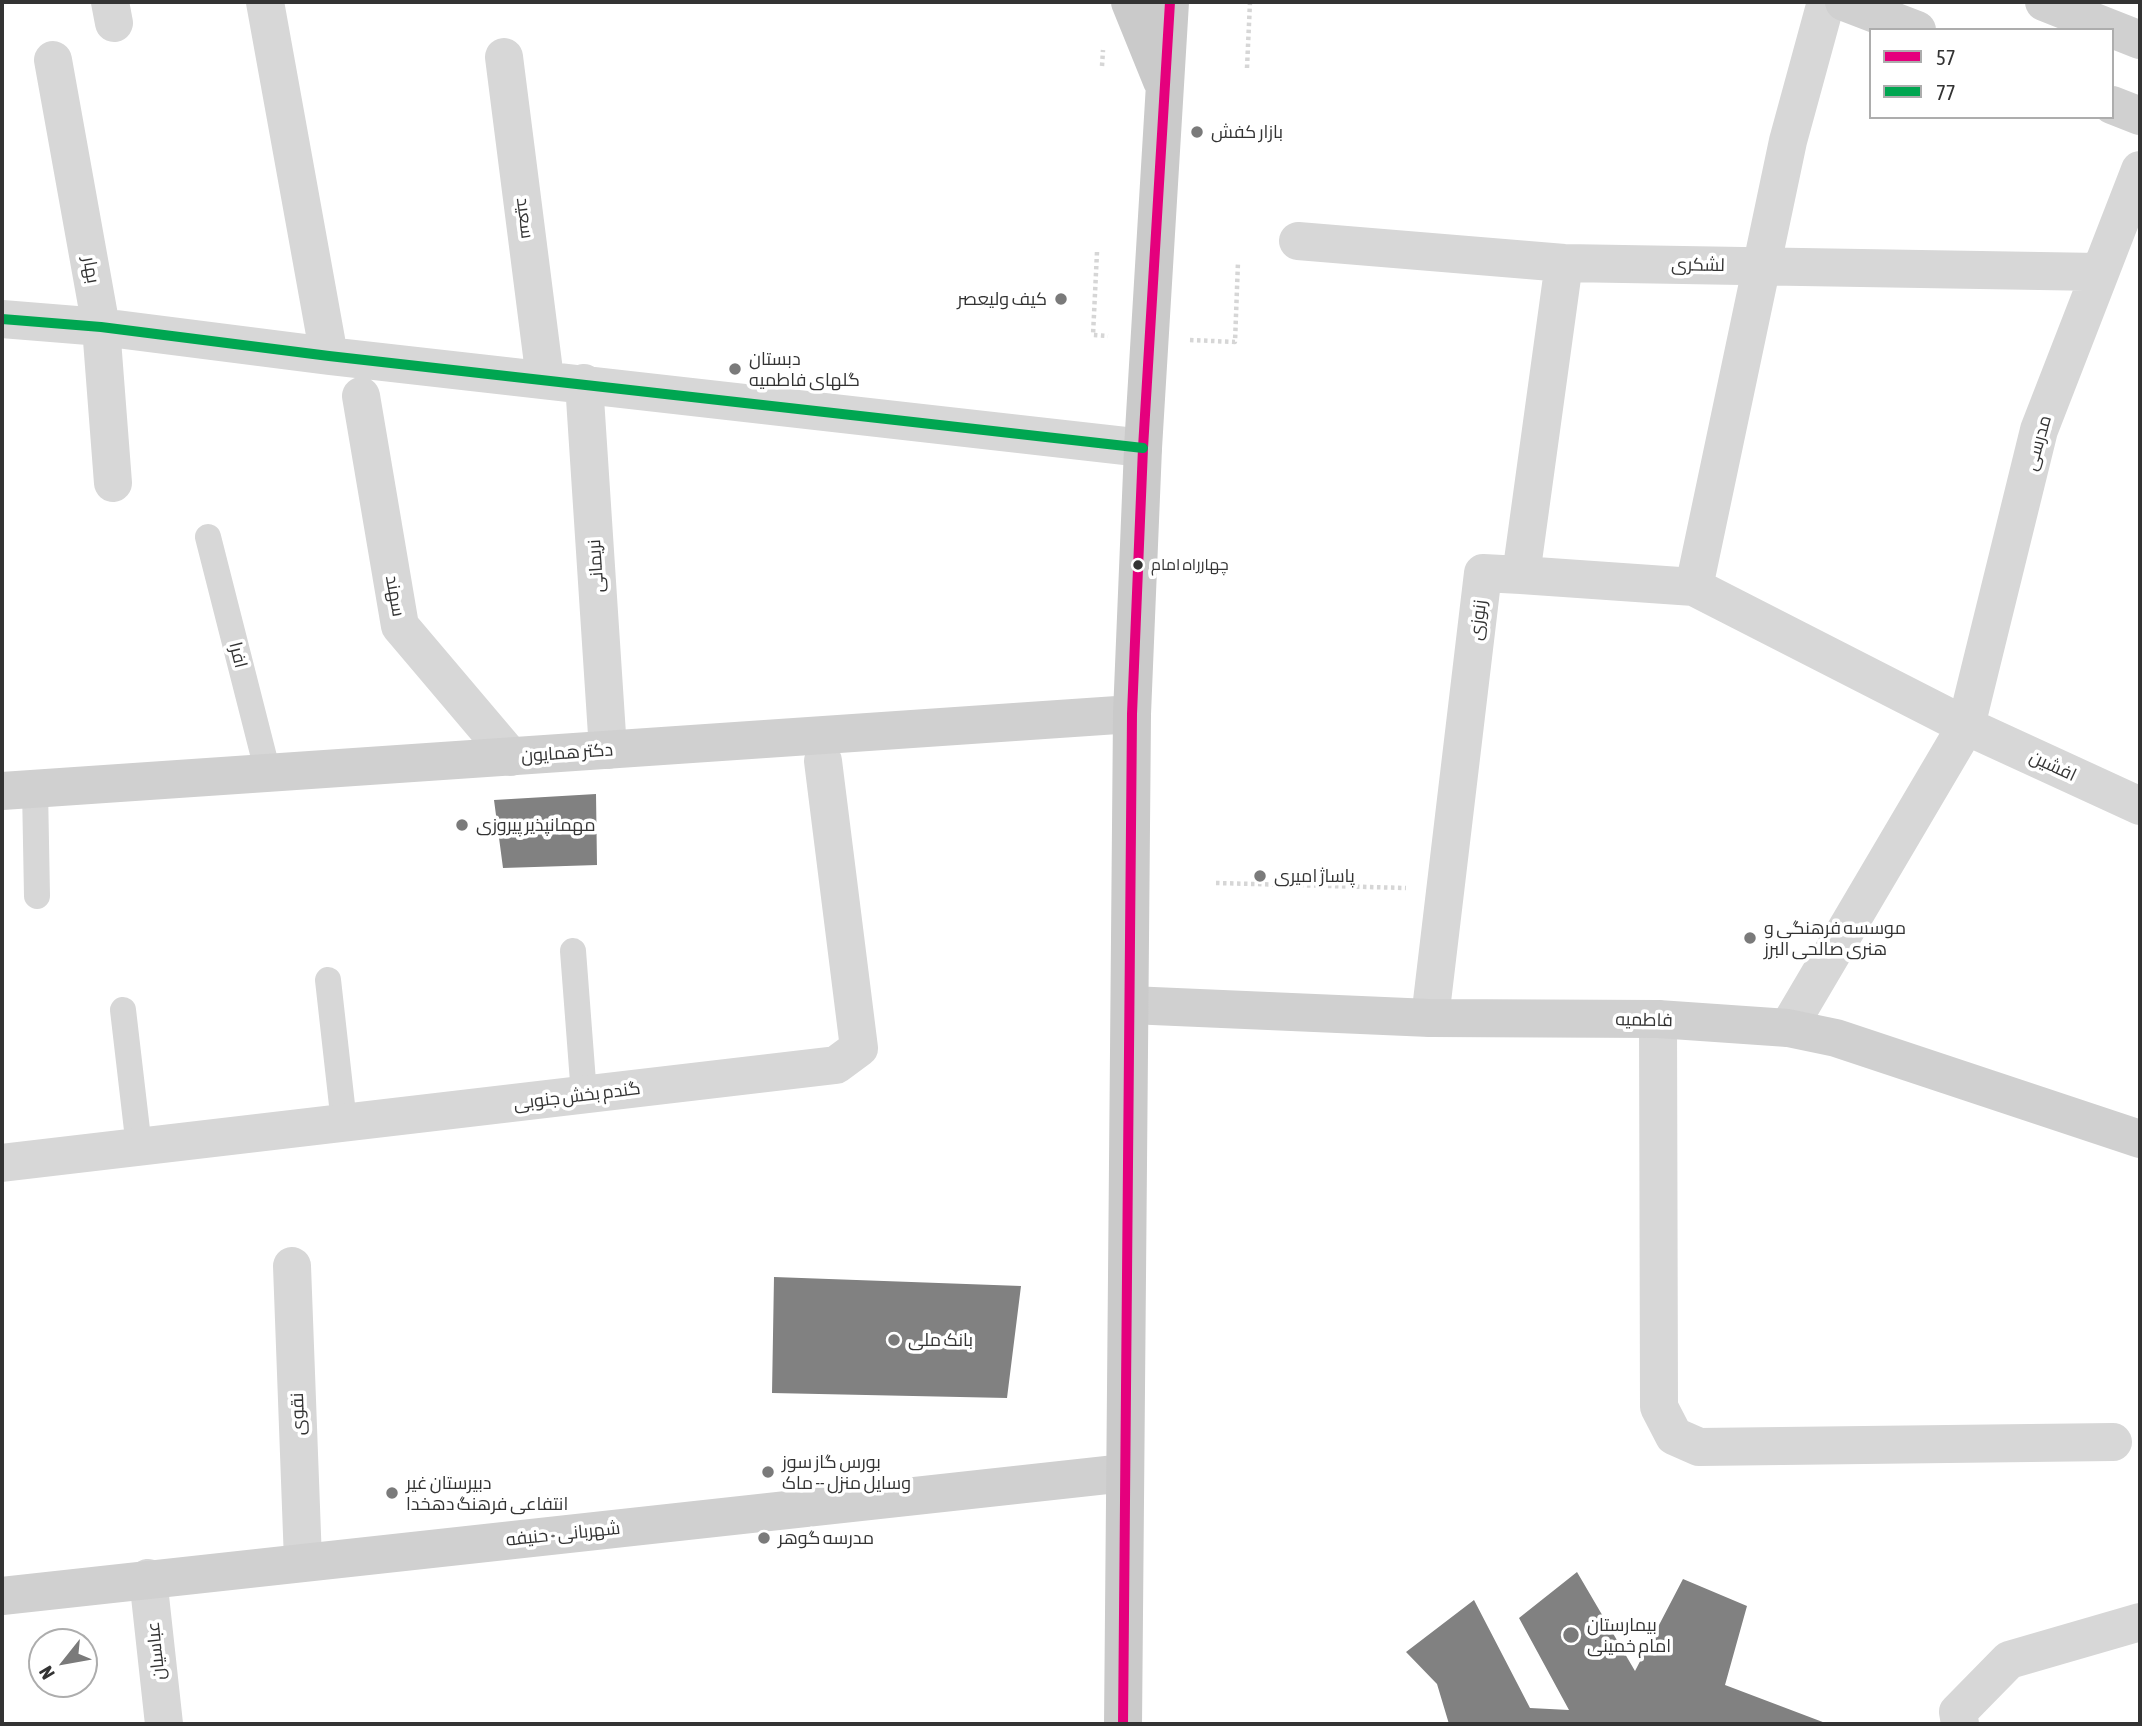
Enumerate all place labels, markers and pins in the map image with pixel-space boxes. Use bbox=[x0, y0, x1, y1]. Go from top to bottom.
place label: بازار کفش bbox=[1211, 121, 1283, 143]
marker: بازار کفش bbox=[1189, 124, 1205, 140]
place label: کیف ولیعصر bbox=[957, 288, 1047, 310]
marker: کیف ولیعصر bbox=[1053, 291, 1069, 307]
place label: دبستان گلهای فاطمیه bbox=[749, 348, 860, 390]
marker: دبستان گلهای فاطمیه bbox=[727, 361, 743, 377]
place label: چهارراه امام bbox=[1151, 555, 1229, 575]
marker: چهارراه امام bbox=[1131, 558, 1145, 572]
place label: مهمانپذیر پیروزی bbox=[476, 814, 595, 836]
marker: مهمانپذیر پیروزی bbox=[454, 817, 470, 833]
place label: پاساژ امیری bbox=[1274, 865, 1355, 887]
marker: پاساژ امیری bbox=[1252, 868, 1268, 884]
place label: موسسه فرهنگی و هنری صالحی البرز bbox=[1764, 917, 1906, 960]
marker: موسسه فرهنگی و هنری صالحی البرز bbox=[1742, 930, 1758, 946]
place label: بانک ملی bbox=[908, 1329, 973, 1351]
marker: بانک ملی bbox=[886, 1332, 902, 1348]
place label: بورس گاز سوز وسایل منزل -- ماک bbox=[782, 1451, 911, 1494]
marker: بورس گاز سوز وسایل منزل -- ماک bbox=[760, 1464, 776, 1480]
place label: دبیرستان غیر انتفاعی فرهنگ دهخدا bbox=[406, 1472, 568, 1514]
marker: دبیرستان غیر انتفاعی فرهنگ دهخدا bbox=[384, 1485, 400, 1501]
place label: مدرسه گوهر bbox=[778, 1527, 874, 1549]
marker: مدرسه گوهر bbox=[756, 1530, 772, 1546]
place label: بیمارستان امام خمینی bbox=[1587, 1614, 1671, 1656]
marker: بیمارستان امام خمینی bbox=[1561, 1625, 1581, 1645]

